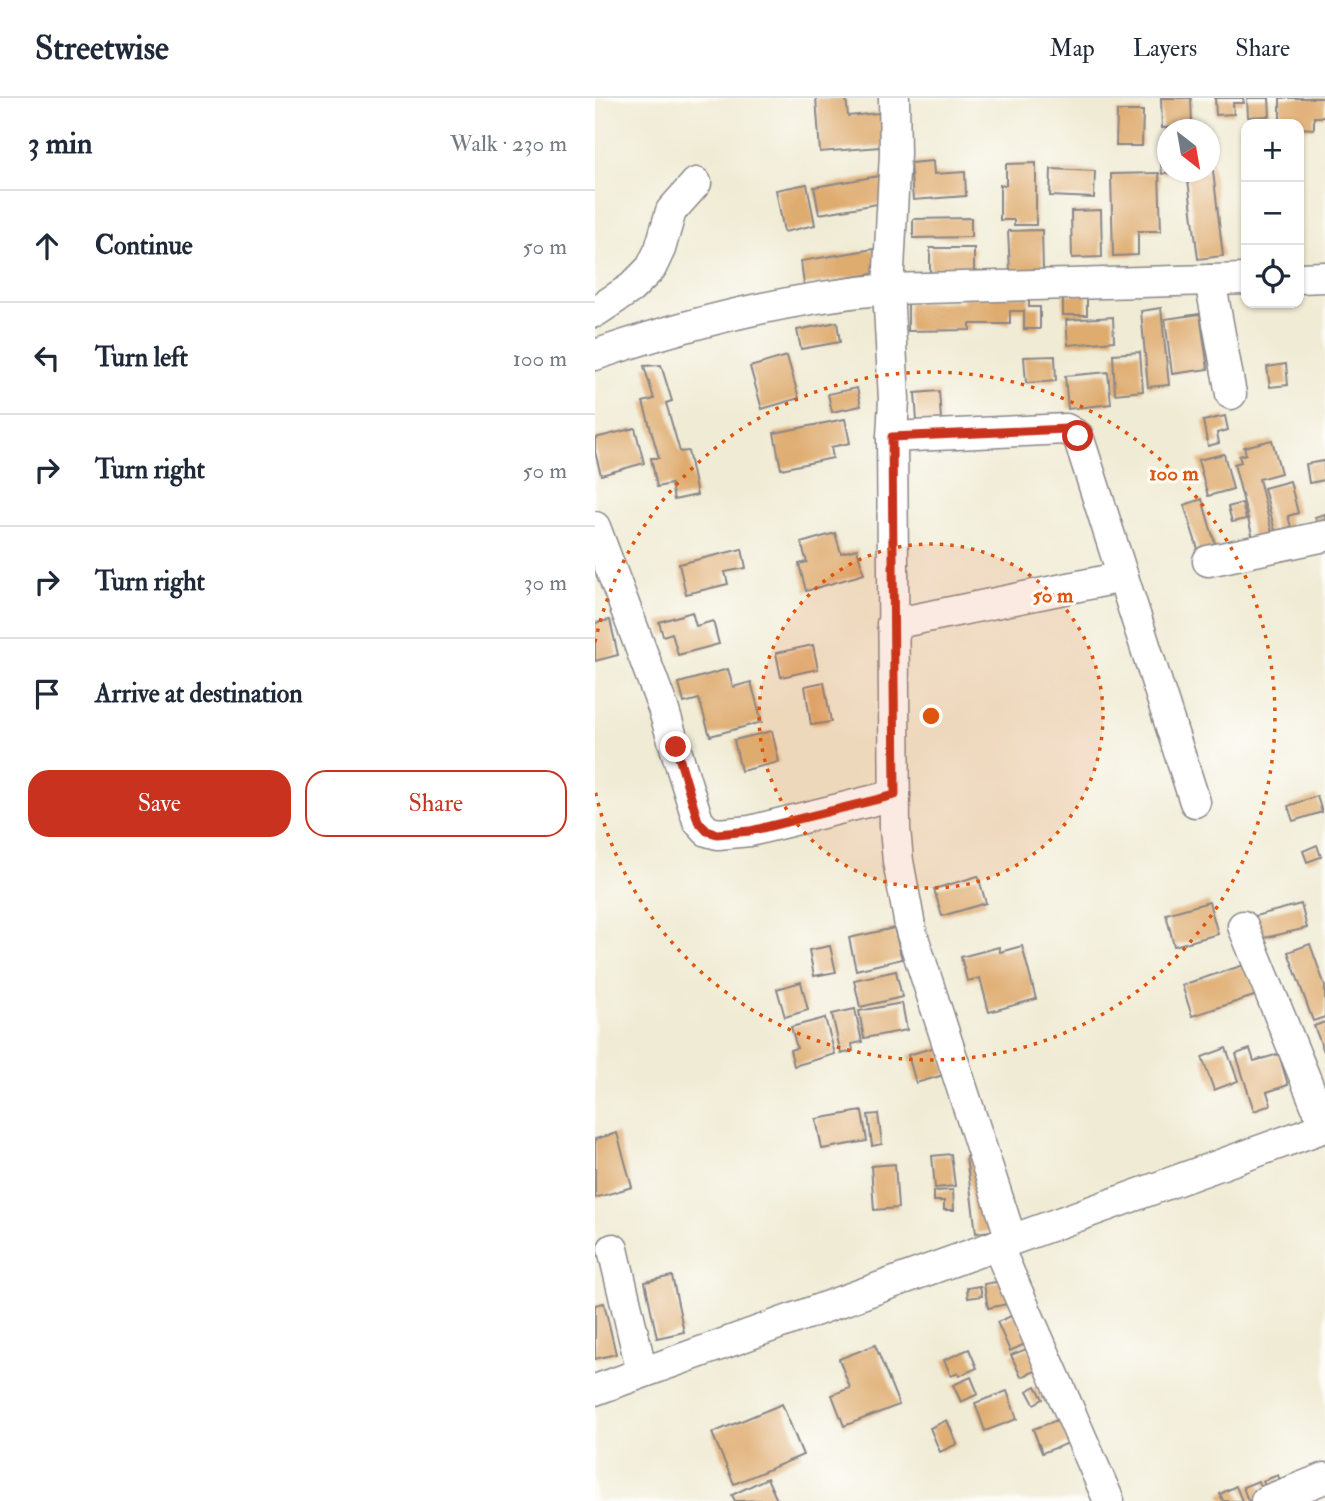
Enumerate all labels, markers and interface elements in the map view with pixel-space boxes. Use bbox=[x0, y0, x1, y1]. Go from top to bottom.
text: Streetwise bbox=[35, 28, 169, 69]
text: Map bbox=[1050, 33, 1095, 64]
text: Layers bbox=[1133, 33, 1197, 64]
text: Share bbox=[1235, 33, 1290, 64]
north arrow bbox=[1157, 119, 1220, 182]
map controls bbox=[1241, 119, 1304, 308]
button: + bbox=[1241, 119, 1304, 182]
text: 3 min bbox=[28, 125, 93, 162]
text: Walk · 230 m bbox=[450, 129, 567, 158]
button: − bbox=[1241, 182, 1304, 245]
icon: ahead bbox=[28, 227, 66, 265]
text: Continue bbox=[95, 230, 193, 262]
text: 50 m bbox=[523, 232, 567, 261]
button: locate bbox=[1241, 245, 1304, 308]
icon: left bbox=[28, 339, 66, 377]
text: Turn left bbox=[95, 342, 188, 374]
text: 100 m bbox=[513, 344, 567, 373]
route start bbox=[1062, 420, 1093, 451]
icon: right bbox=[28, 451, 66, 489]
text: Turn right bbox=[95, 454, 205, 486]
text: 50 m bbox=[523, 456, 567, 485]
text: 100 m bbox=[1149, 460, 1200, 487]
icon: right bbox=[28, 563, 66, 601]
text: Turn right bbox=[95, 566, 205, 598]
text: 30 m bbox=[524, 568, 567, 597]
text: 50 m bbox=[1033, 582, 1074, 609]
icon: arrive bbox=[28, 675, 66, 713]
text: Arrive at destination bbox=[95, 678, 303, 710]
centre of rings bbox=[919, 704, 943, 728]
route end bbox=[660, 731, 691, 762]
button: Save bbox=[28, 770, 291, 837]
button: Share bbox=[305, 770, 567, 837]

